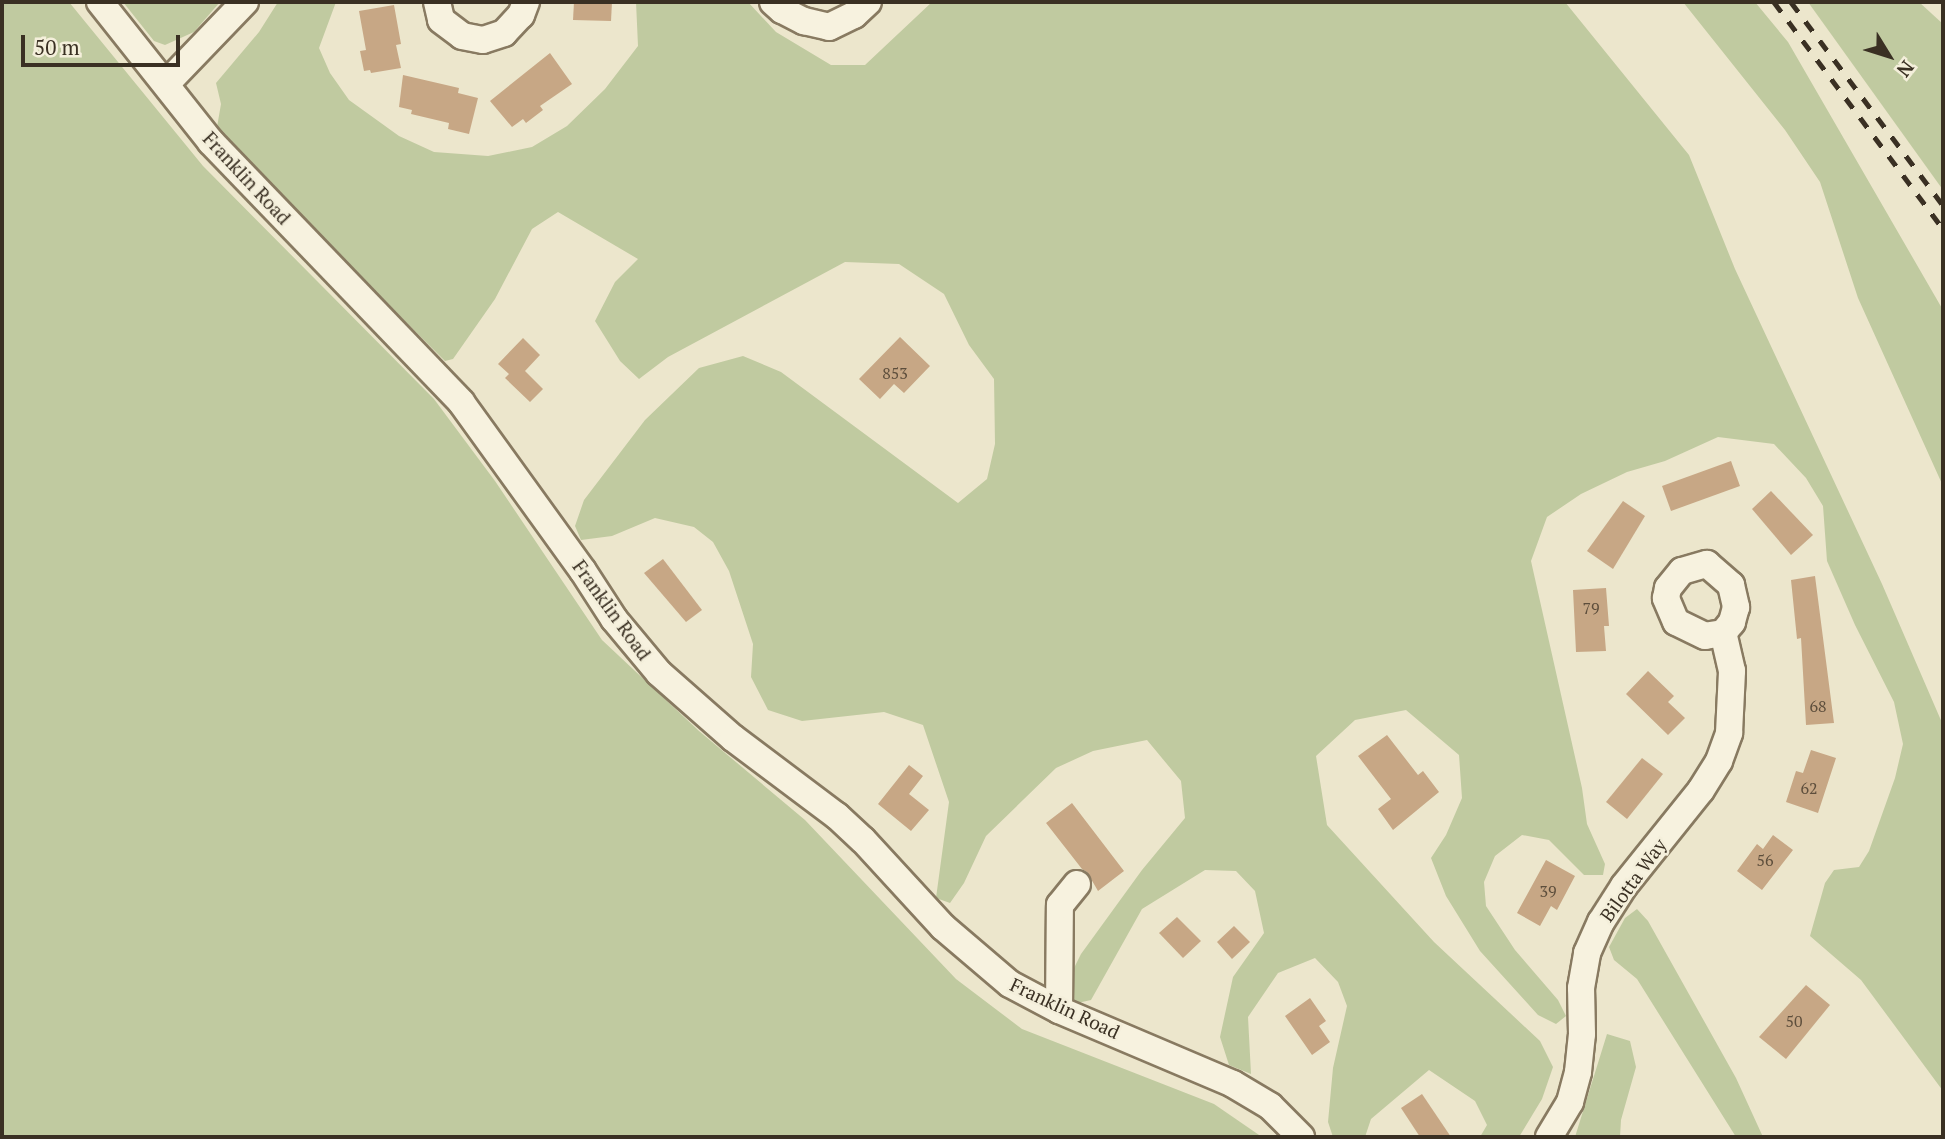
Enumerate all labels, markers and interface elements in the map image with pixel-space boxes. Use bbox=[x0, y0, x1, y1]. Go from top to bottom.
scale bar bbox=[24, 21, 184, 65]
north arrow bbox=[1854, 21, 1924, 91]
text: 50 m bbox=[34, 33, 80, 61]
text: N bbox=[1892, 56, 1920, 83]
street label: Franklin Road bbox=[198, 127, 296, 229]
house number: 853 bbox=[882, 363, 908, 383]
street label: Franklin Road bbox=[568, 556, 656, 664]
house number: 79 bbox=[1582, 598, 1600, 618]
house number: 68 bbox=[1809, 696, 1827, 716]
house number: 62 bbox=[1800, 778, 1818, 798]
street label: Bilotta Way bbox=[1595, 834, 1671, 926]
house number: 56 bbox=[1756, 850, 1774, 870]
house number: 39 bbox=[1539, 881, 1557, 901]
street label: Franklin Road bbox=[1007, 973, 1123, 1043]
house number: 50 bbox=[1785, 1011, 1803, 1031]

